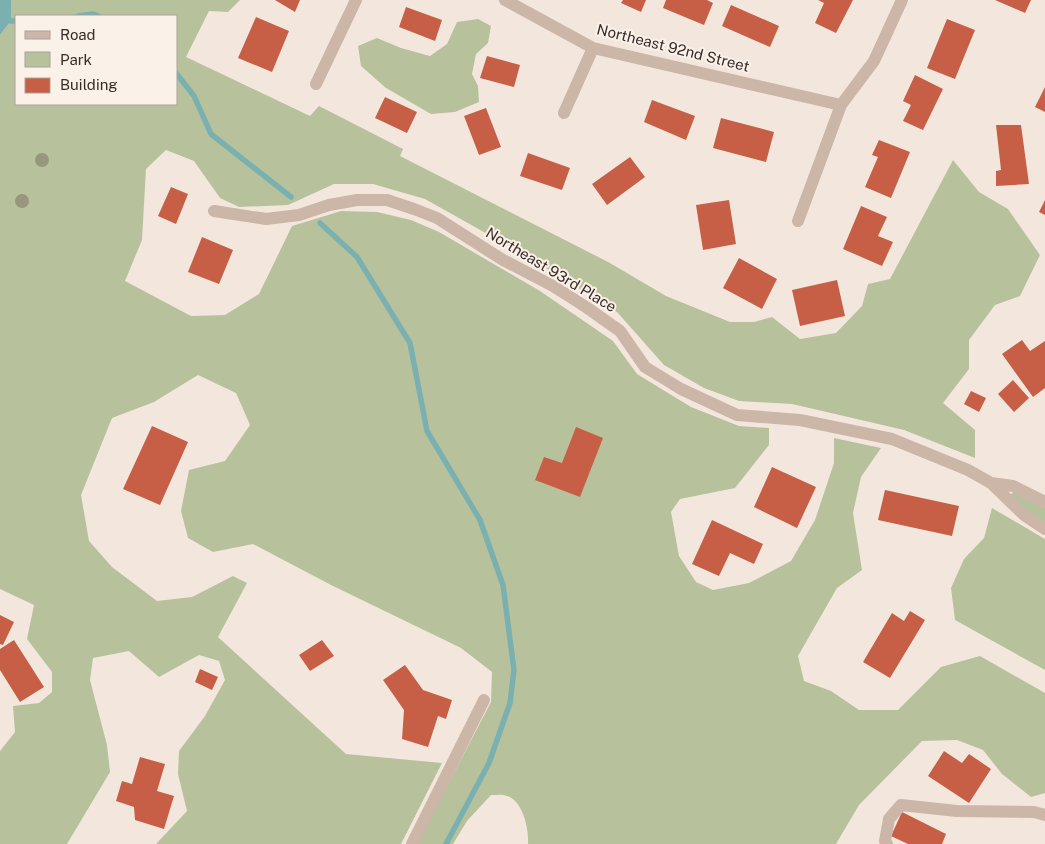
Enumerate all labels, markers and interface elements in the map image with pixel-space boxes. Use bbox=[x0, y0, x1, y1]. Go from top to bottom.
legend bbox=[15, 15, 178, 105]
street label: Northeast 92nd Street bbox=[595, 20, 751, 75]
text: Road bbox=[60, 26, 96, 43]
text: Park bbox=[60, 51, 92, 68]
text: Building bbox=[60, 76, 118, 93]
street label: Northeast 93rd Place bbox=[483, 224, 620, 315]

